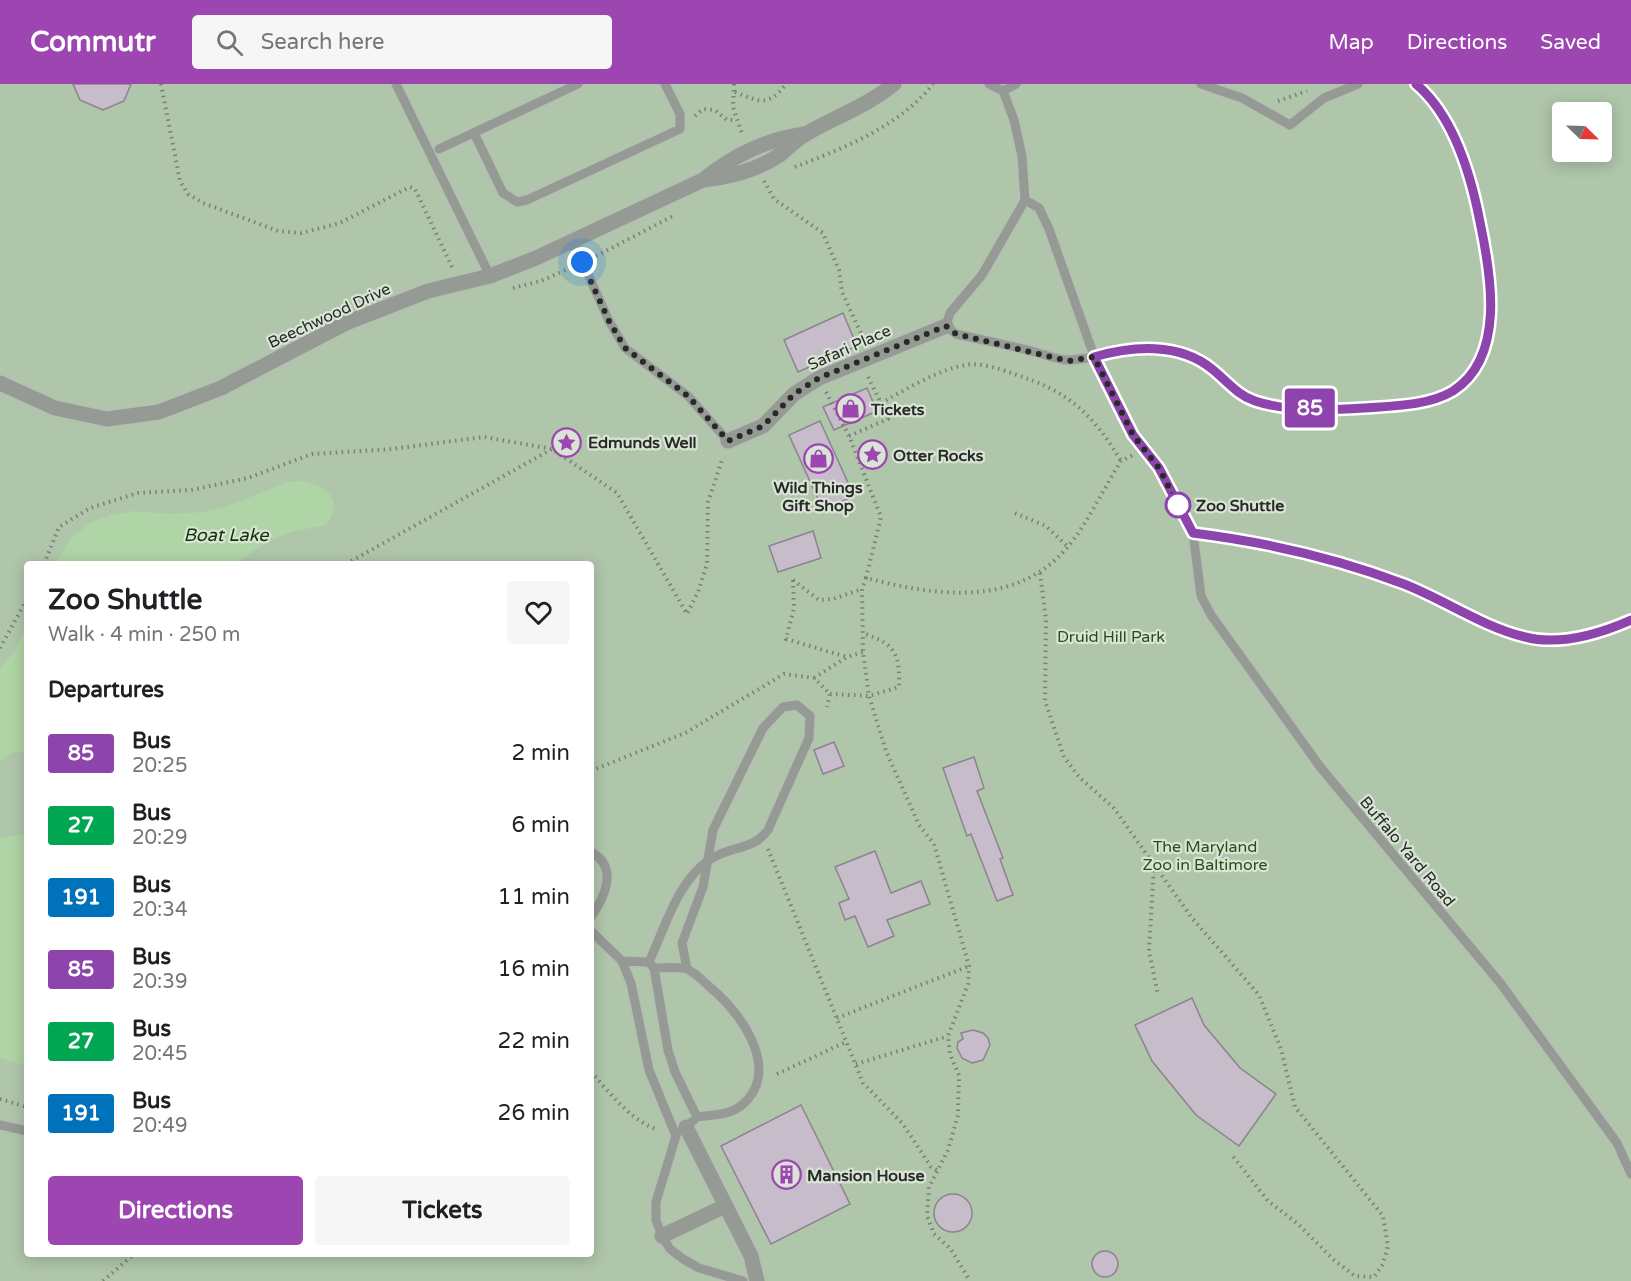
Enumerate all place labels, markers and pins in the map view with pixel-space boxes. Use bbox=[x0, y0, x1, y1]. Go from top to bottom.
shop icon: Tickets bbox=[834, 393, 866, 425]
place label: Tickets bbox=[870, 400, 925, 420]
place icon: Edmunds Well bbox=[551, 426, 583, 458]
place label: Edmunds Well bbox=[588, 433, 697, 453]
place icon: Otter Rocks bbox=[856, 439, 888, 471]
shop icon: Wild Things Gift Shop bbox=[802, 443, 834, 475]
place label: Otter Rocks bbox=[893, 446, 984, 466]
place label: Wild Things Gift Shop bbox=[773, 478, 863, 516]
marker: Zoo Shuttle bbox=[1165, 492, 1191, 518]
place label: Zoo Shuttle bbox=[1196, 496, 1284, 516]
building icon: Mansion House bbox=[770, 1159, 802, 1191]
place label: Mansion House bbox=[807, 1166, 925, 1186]

